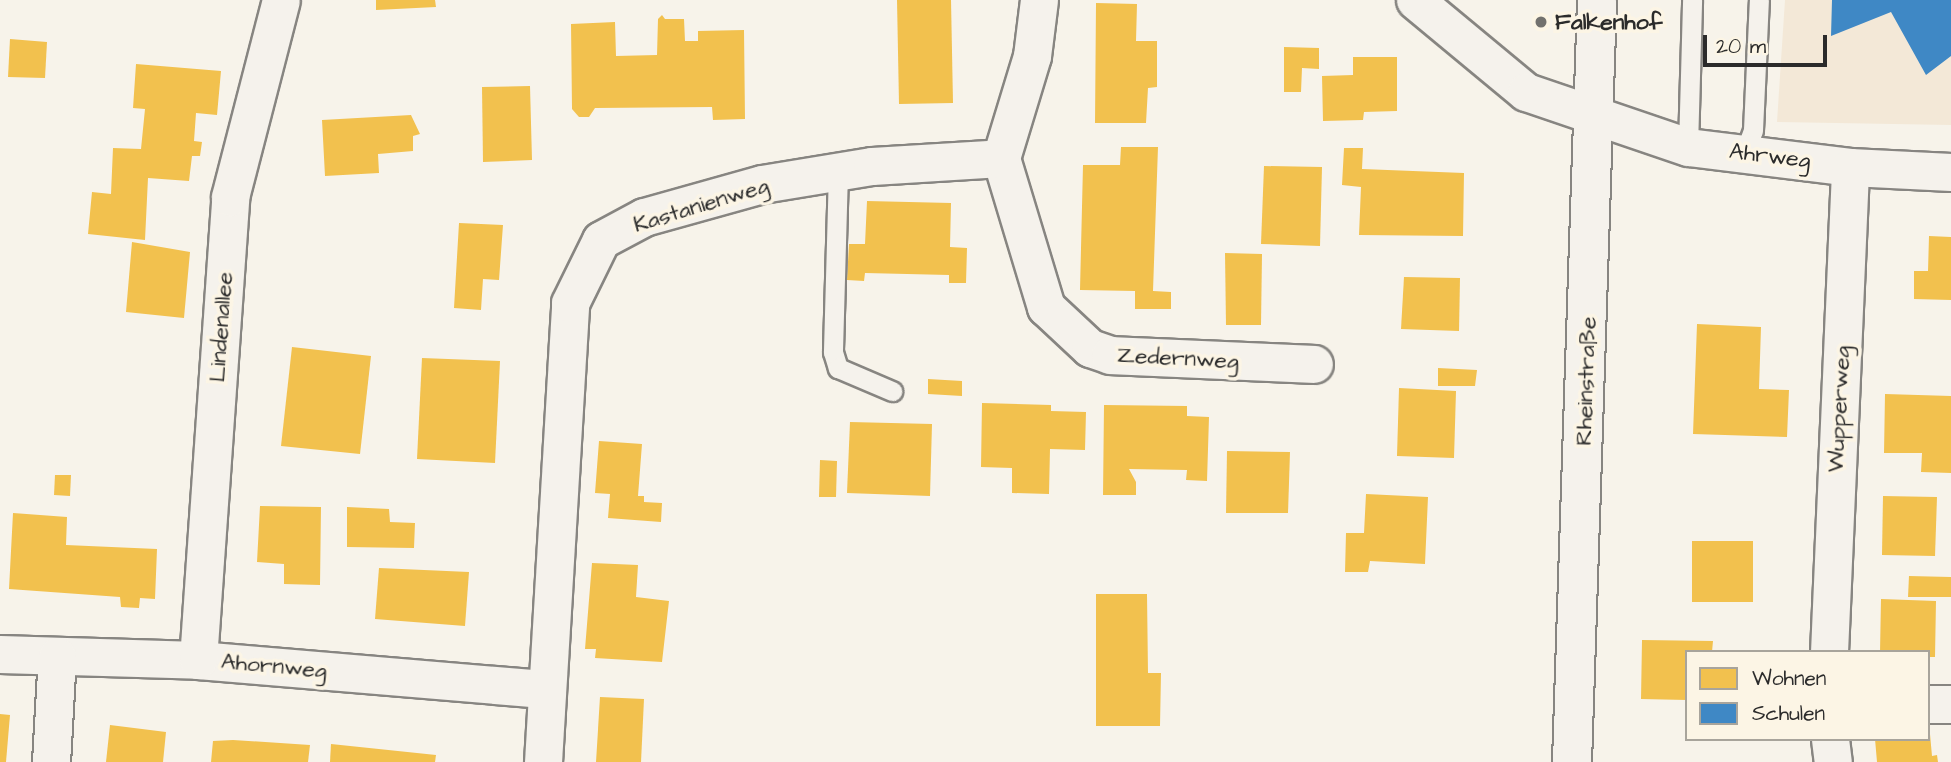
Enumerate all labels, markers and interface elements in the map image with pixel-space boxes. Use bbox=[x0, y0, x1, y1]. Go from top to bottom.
place label: Falkenhof bbox=[1555, 8, 1662, 36]
marker: Falkenhof bbox=[1533, 14, 1549, 30]
scale bar bbox=[1706, 21, 1830, 65]
text: 20 m bbox=[1716, 32, 1766, 61]
street label: Ahrweg bbox=[1728, 137, 1812, 175]
street label: Kastanienweg bbox=[630, 171, 772, 239]
street label: Lindenallee bbox=[203, 271, 239, 383]
street label: Rheinstraße bbox=[1570, 316, 1602, 446]
street label: Zedernweg bbox=[1116, 341, 1240, 375]
street label: Wupperweg bbox=[1822, 345, 1856, 473]
street label: Ahornweg bbox=[220, 648, 328, 684]
legend bbox=[1685, 650, 1930, 741]
text: Wohnen bbox=[1752, 664, 1826, 693]
text: Schulen bbox=[1752, 699, 1825, 728]

